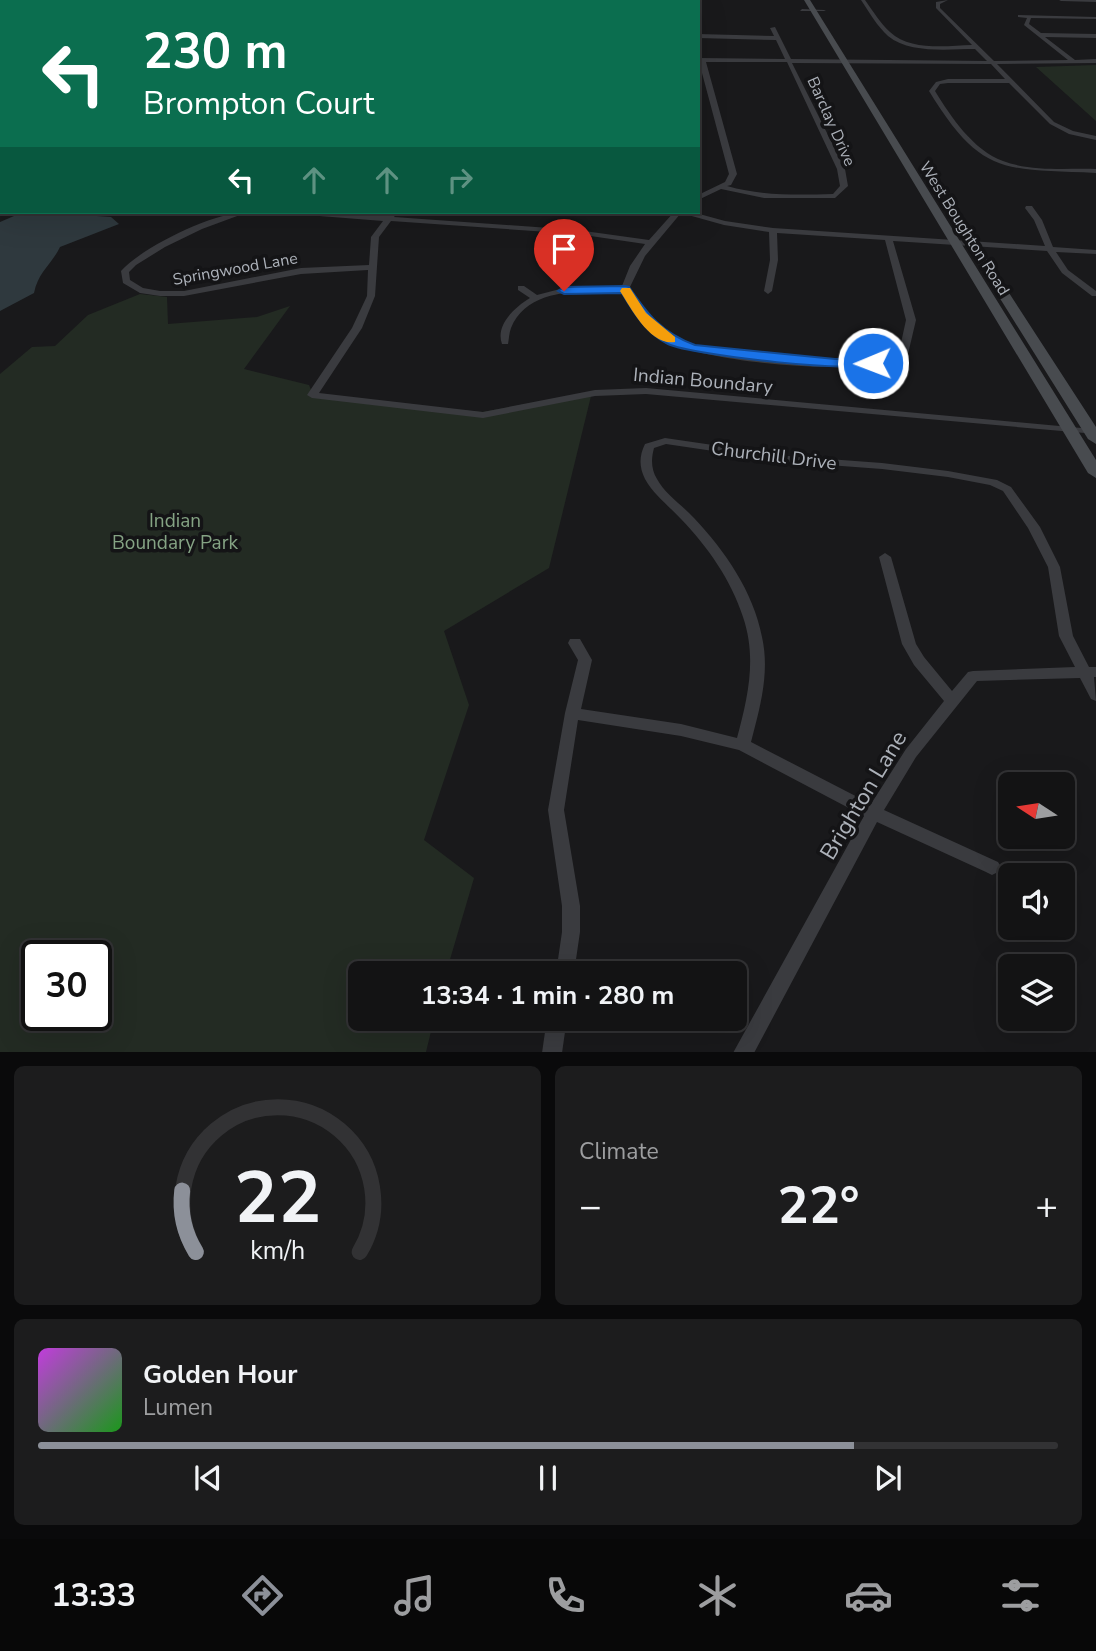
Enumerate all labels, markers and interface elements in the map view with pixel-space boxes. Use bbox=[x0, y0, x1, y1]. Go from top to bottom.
text: 230 m bbox=[143, 18, 287, 85]
icon: left bbox=[28, 28, 119, 119]
street label: Barclay Drive bbox=[802, 73, 861, 170]
text: Brompton Court bbox=[143, 82, 374, 125]
street label: West Boughton Road bbox=[914, 157, 1014, 300]
icon: left bbox=[222, 161, 260, 199]
icon: ahead bbox=[295, 161, 333, 199]
icon: ahead bbox=[368, 161, 406, 199]
icon: right bbox=[441, 161, 479, 199]
pin bbox=[534, 219, 594, 291]
icon: arrive bbox=[545, 230, 583, 268]
street label: Springwood Lane bbox=[171, 247, 299, 291]
position arrow bbox=[836, 326, 910, 400]
street label: Indian Boundary bbox=[632, 362, 774, 400]
street label: Churchill Drive bbox=[710, 435, 838, 477]
park label: Indian Boundary Park bbox=[112, 508, 238, 556]
street label: Brighton Lane bbox=[813, 725, 914, 866]
north arrow bbox=[998, 772, 1074, 849]
map controls bbox=[998, 772, 1075, 1031]
button: sound bbox=[998, 863, 1075, 940]
speed limit sign: 30 bbox=[21, 940, 112, 1031]
button: layers bbox=[998, 954, 1075, 1031]
text: 13:34 · 1 min · 280 m bbox=[421, 978, 674, 1013]
text: Climate bbox=[579, 1136, 659, 1167]
text: 22 bbox=[234, 1148, 321, 1248]
text: 22° bbox=[777, 1170, 860, 1241]
text: − bbox=[579, 1181, 602, 1232]
text: + bbox=[1035, 1181, 1058, 1232]
text: km/h bbox=[250, 1233, 305, 1267]
text: Golden Hour bbox=[143, 1357, 298, 1392]
text: Lumen bbox=[143, 1392, 213, 1423]
icon: previous bbox=[189, 1459, 227, 1497]
icon: pause bbox=[529, 1459, 567, 1497]
icon: next bbox=[869, 1459, 907, 1497]
icon: directions bbox=[238, 1571, 287, 1620]
icon: music bbox=[390, 1571, 439, 1620]
icon: phone bbox=[541, 1571, 590, 1620]
icon: climate bbox=[693, 1571, 742, 1620]
icon: car bbox=[844, 1571, 893, 1620]
icon: filters bbox=[996, 1571, 1045, 1620]
text: 13:33 bbox=[51, 1574, 136, 1617]

